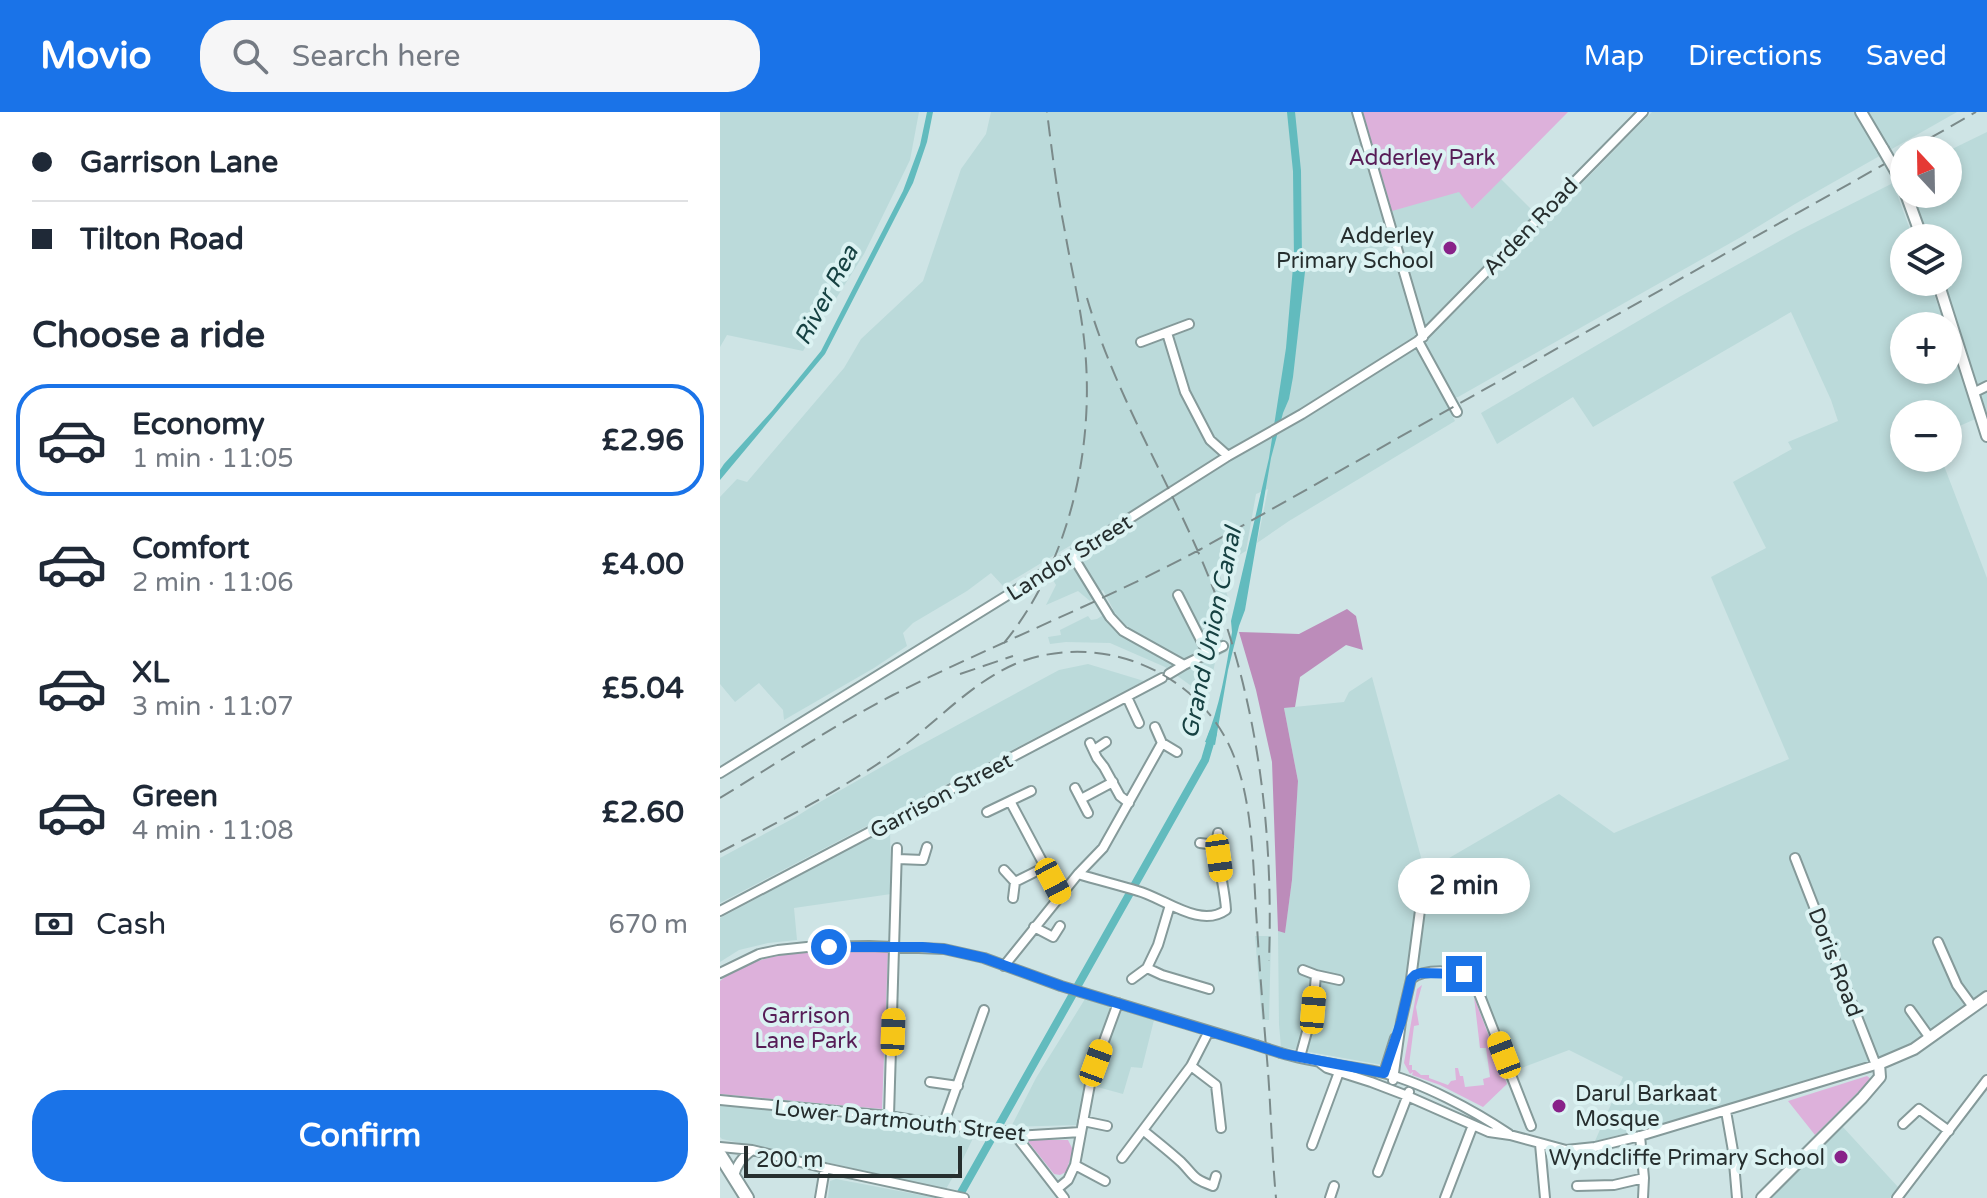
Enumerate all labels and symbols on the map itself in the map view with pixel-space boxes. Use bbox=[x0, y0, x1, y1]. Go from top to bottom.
north arrow bbox=[1890, 136, 1962, 208]
park label: Adderley Park bbox=[1348, 145, 1496, 171]
street label: Arden Road bbox=[1478, 173, 1584, 281]
place label: Adderley Primary School bbox=[1276, 223, 1434, 274]
marker: Adderley Primary School bbox=[1441, 239, 1459, 257]
water label: River Rea bbox=[788, 240, 865, 350]
street label: Landor Street bbox=[1002, 509, 1137, 607]
water label: Grand Union Canal bbox=[1175, 522, 1249, 741]
street label: Garrison Street bbox=[866, 747, 1017, 844]
car bbox=[1204, 833, 1234, 883]
car bbox=[1031, 854, 1075, 908]
callout: 2 min bbox=[1398, 858, 1530, 914]
street label: Doris Road bbox=[1802, 904, 1868, 1021]
route start bbox=[811, 929, 847, 965]
route end bbox=[1446, 956, 1482, 992]
car bbox=[1299, 985, 1327, 1035]
park label: Garrison Lane Park bbox=[754, 1003, 858, 1054]
car bbox=[880, 1008, 906, 1056]
car bbox=[1484, 1028, 1524, 1082]
car bbox=[1077, 1036, 1115, 1090]
place label: Darul Barkaat Mosque bbox=[1575, 1081, 1717, 1132]
street label: Lower Dartmouth Street bbox=[773, 1095, 1027, 1147]
marker: Darul Barkaat Mosque bbox=[1550, 1097, 1568, 1115]
scale bar bbox=[744, 1142, 962, 1178]
place label: Wyndcliffe Primary School bbox=[1549, 1145, 1825, 1171]
marker: Wyndcliffe Primary School bbox=[1832, 1148, 1850, 1166]

